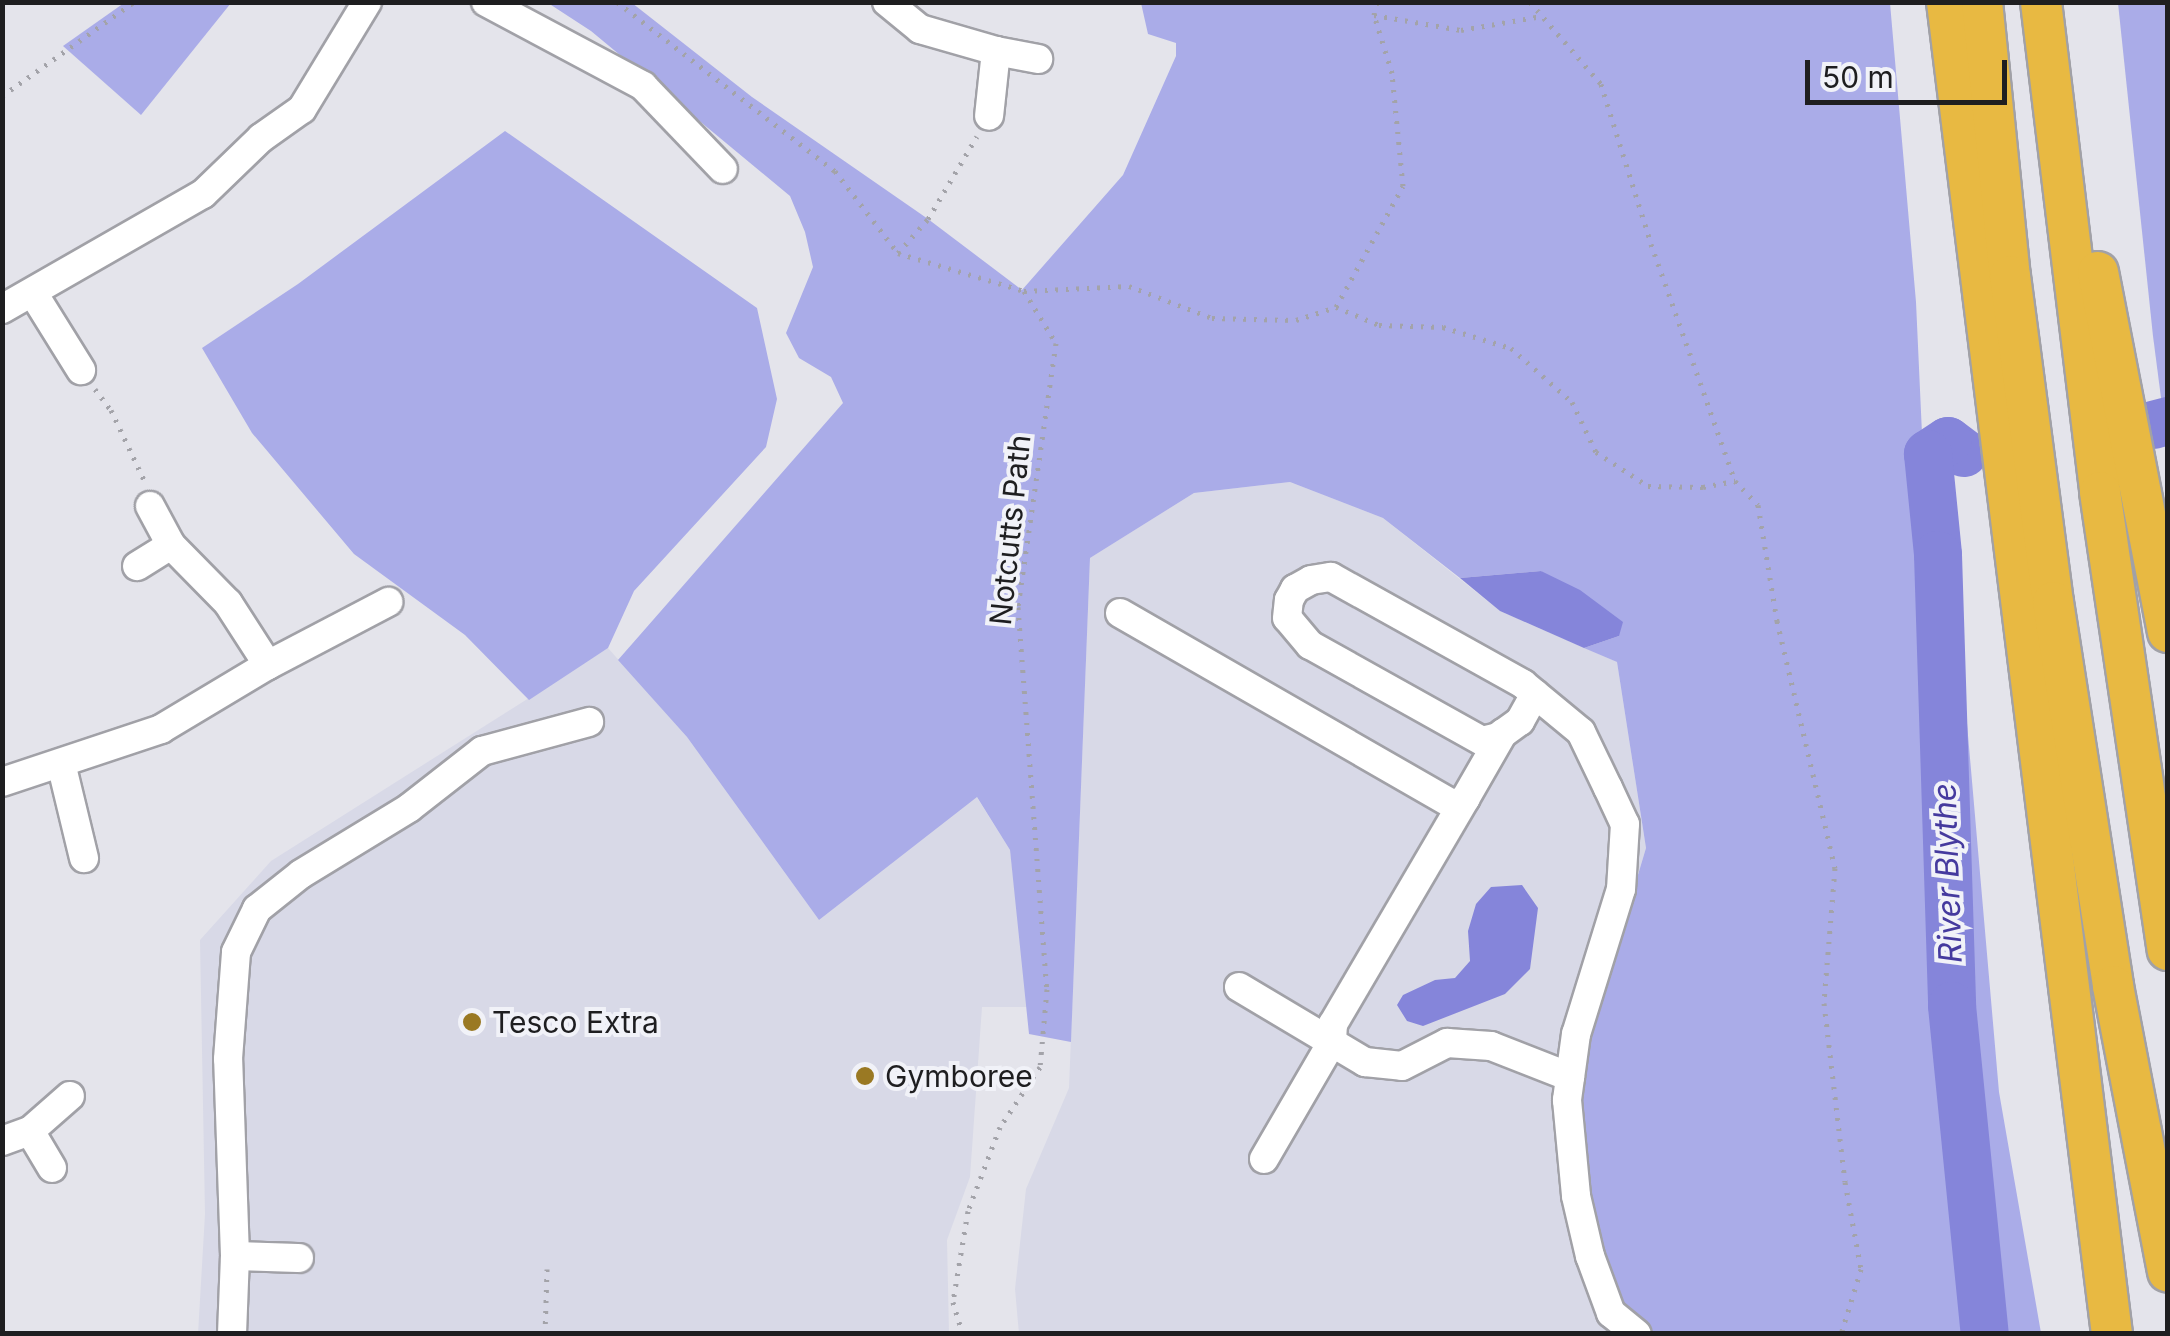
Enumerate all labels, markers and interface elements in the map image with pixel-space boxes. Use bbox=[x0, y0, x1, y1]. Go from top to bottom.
scale bar bbox=[1810, 40, 2012, 102]
text: 50 m bbox=[1822, 59, 1894, 95]
street label: Notcutts Path bbox=[982, 433, 1038, 627]
water label: River Blythe bbox=[1926, 782, 1970, 964]
place label: Tesco Extra bbox=[492, 1004, 659, 1040]
marker: Tesco Extra bbox=[461, 1011, 483, 1033]
place label: Gymboree bbox=[885, 1058, 1033, 1094]
marker: Gymboree bbox=[854, 1065, 876, 1087]

